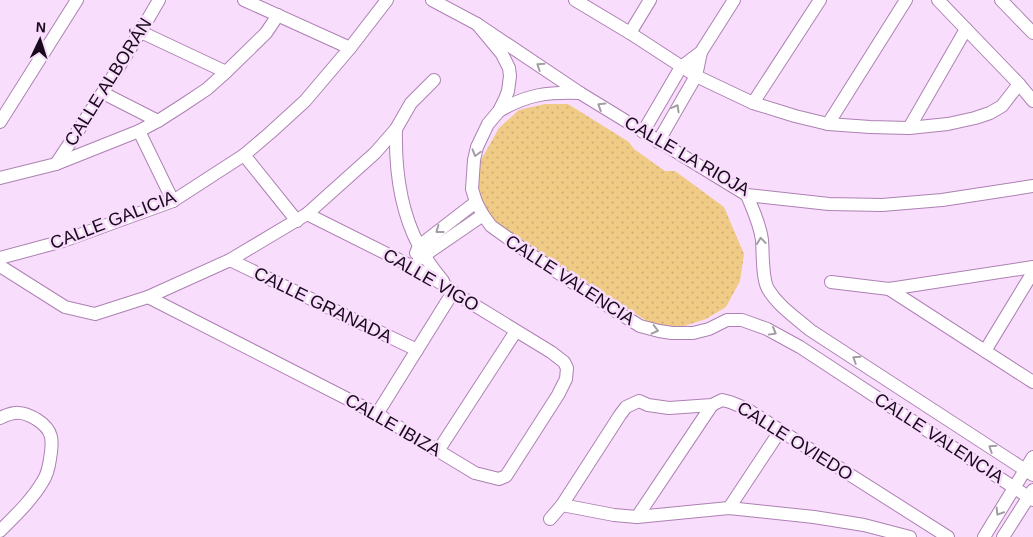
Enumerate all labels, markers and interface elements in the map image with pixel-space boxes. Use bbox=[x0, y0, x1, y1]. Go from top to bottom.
street label: CALLE ALBORÁN bbox=[61, 14, 155, 150]
north arrow bbox=[15, 15, 65, 65]
text: N bbox=[35, 19, 47, 35]
one-way arrow bbox=[536, 63, 545, 72]
one-way arrow bbox=[598, 103, 607, 112]
one-way arrow bbox=[670, 105, 680, 114]
street label: CALLE LA RIOJA bbox=[621, 112, 753, 200]
one-way arrow bbox=[471, 148, 482, 157]
street label: CALLE GALICIA bbox=[47, 187, 179, 253]
one-way arrow bbox=[436, 225, 445, 233]
street label: CALLE VALENCIA bbox=[502, 231, 638, 329]
one-way arrow bbox=[756, 237, 767, 245]
street label: CALLE VIGO bbox=[380, 245, 482, 315]
street label: CALLE GRANADA bbox=[251, 263, 395, 347]
one-way arrow bbox=[651, 324, 660, 335]
one-way arrow bbox=[768, 326, 777, 336]
one-way arrow bbox=[852, 356, 861, 366]
street label: CALLE VALENCIA bbox=[871, 389, 1007, 487]
street label: CALLE IBIZA bbox=[342, 390, 444, 460]
street label: CALLE OVIEDO bbox=[734, 398, 856, 484]
one-way arrow bbox=[988, 445, 998, 454]
one-way arrow bbox=[996, 506, 1005, 515]

